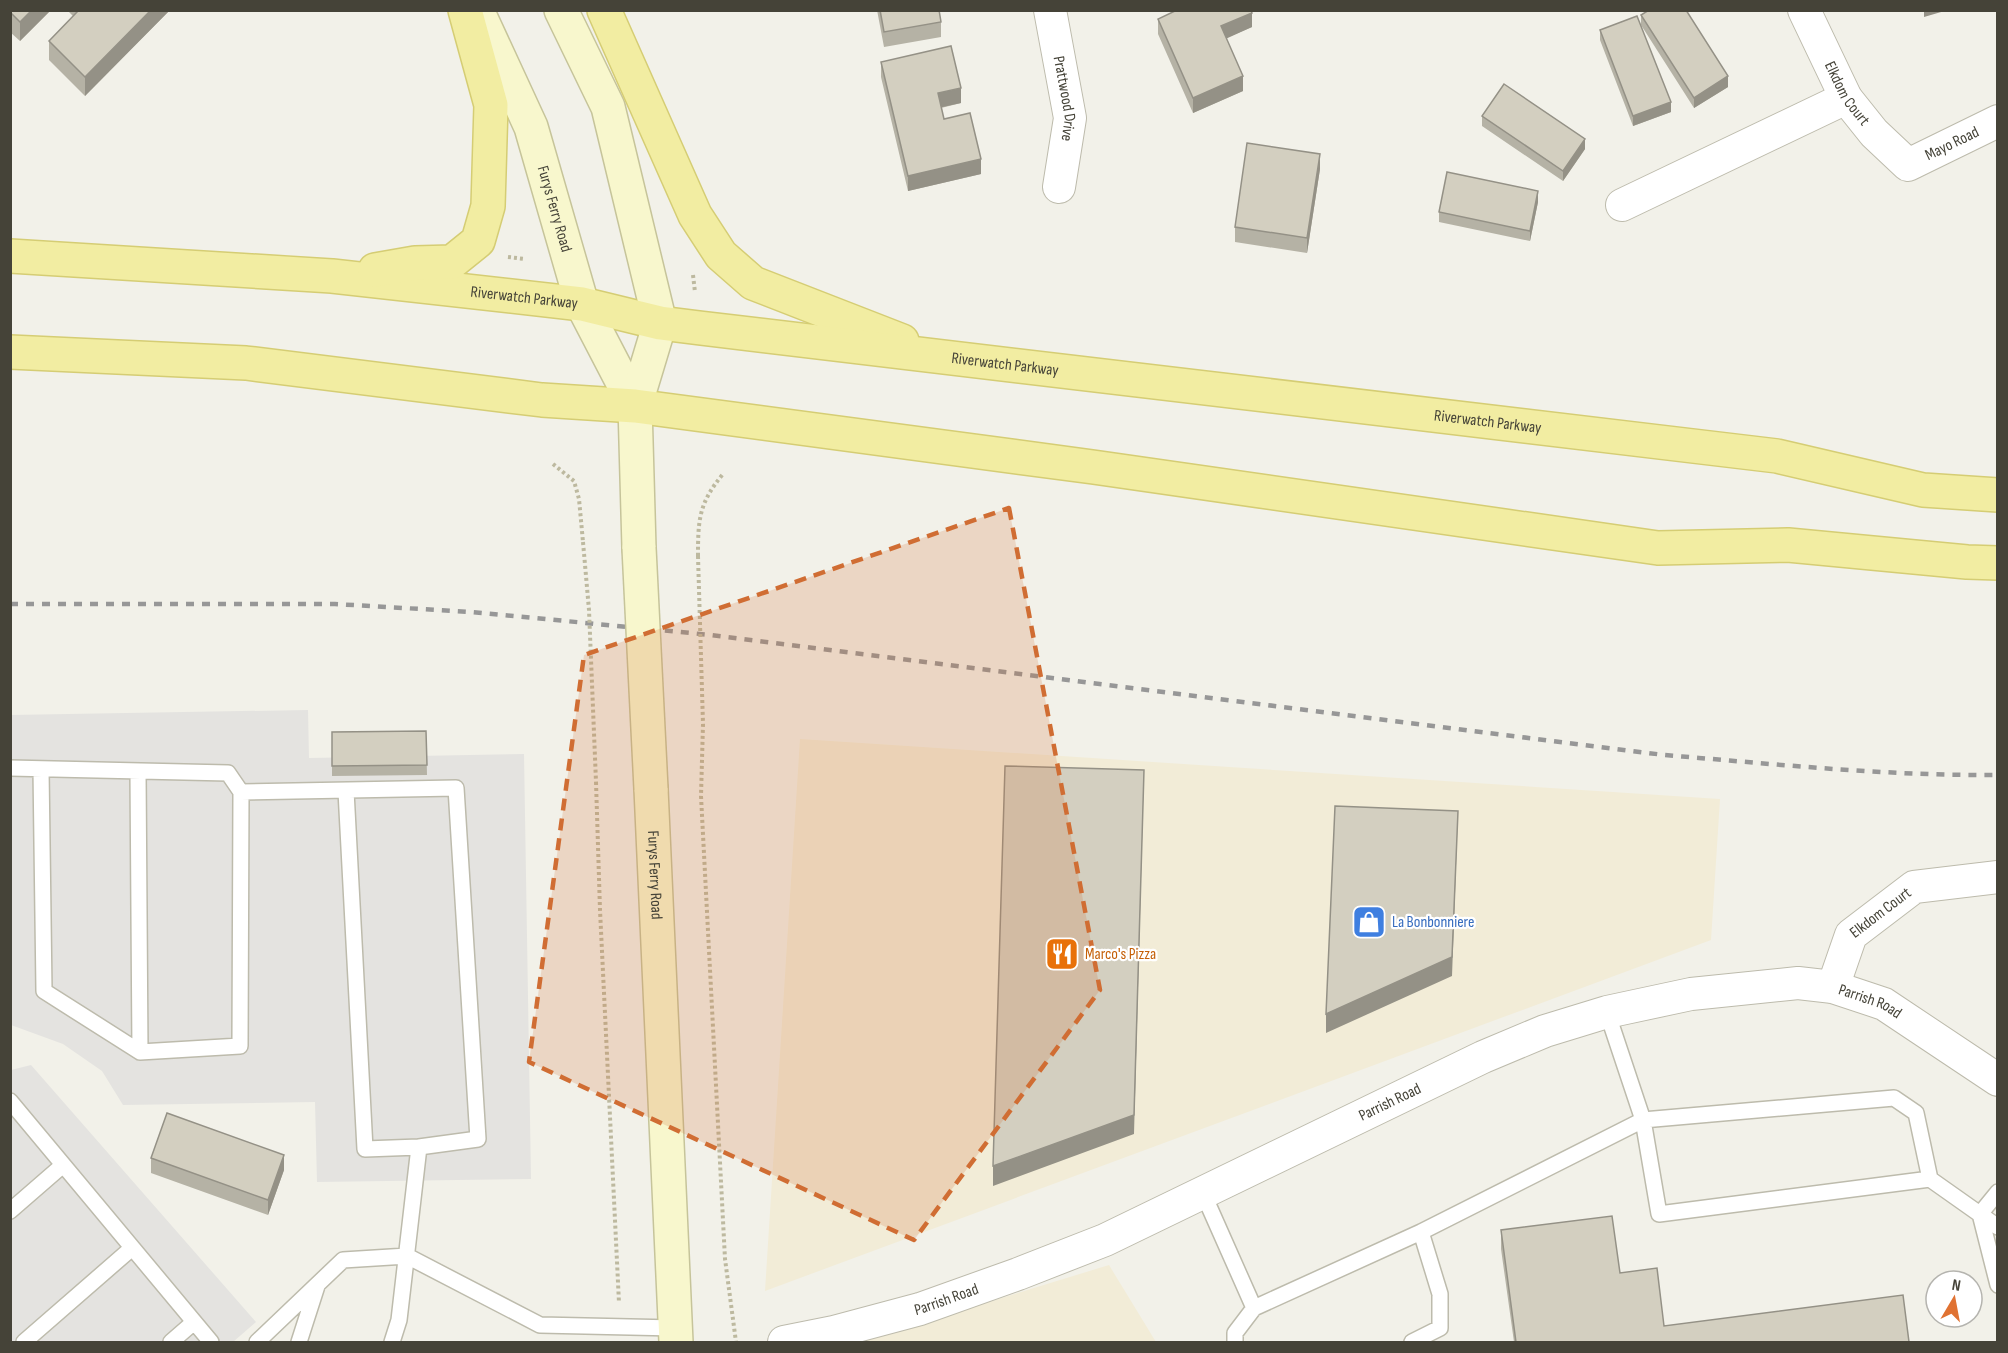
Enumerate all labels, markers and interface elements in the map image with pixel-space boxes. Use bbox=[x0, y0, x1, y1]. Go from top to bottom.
street label: Prattwood Drive bbox=[1049, 54, 1080, 143]
street label: Elkdom Court bbox=[1820, 58, 1874, 129]
street label: Mayo Road bbox=[1922, 122, 1982, 165]
street label: Furys Ferry Road bbox=[533, 163, 576, 254]
street label: Riverwatch Parkway bbox=[470, 282, 579, 313]
street label: Riverwatch Parkway bbox=[950, 348, 1060, 380]
street label: Riverwatch Parkway bbox=[1433, 406, 1542, 437]
street label: Furys Ferry Road bbox=[643, 830, 666, 920]
street label: Elkdom Court bbox=[1846, 883, 1915, 942]
shop icon: La Bonbonniere bbox=[1351, 904, 1387, 940]
place label: La Bonbonniere bbox=[1392, 913, 1474, 932]
restaurant icon: Marco's Pizza bbox=[1044, 936, 1080, 972]
place label: Marco's Pizza bbox=[1085, 945, 1156, 964]
street label: Parrish Road bbox=[1836, 980, 1905, 1023]
street label: Parrish Road bbox=[1356, 1079, 1424, 1125]
north arrow bbox=[1924, 1269, 1984, 1329]
text: N bbox=[1950, 1276, 1962, 1296]
street label: Parrish Road bbox=[912, 1279, 981, 1320]

